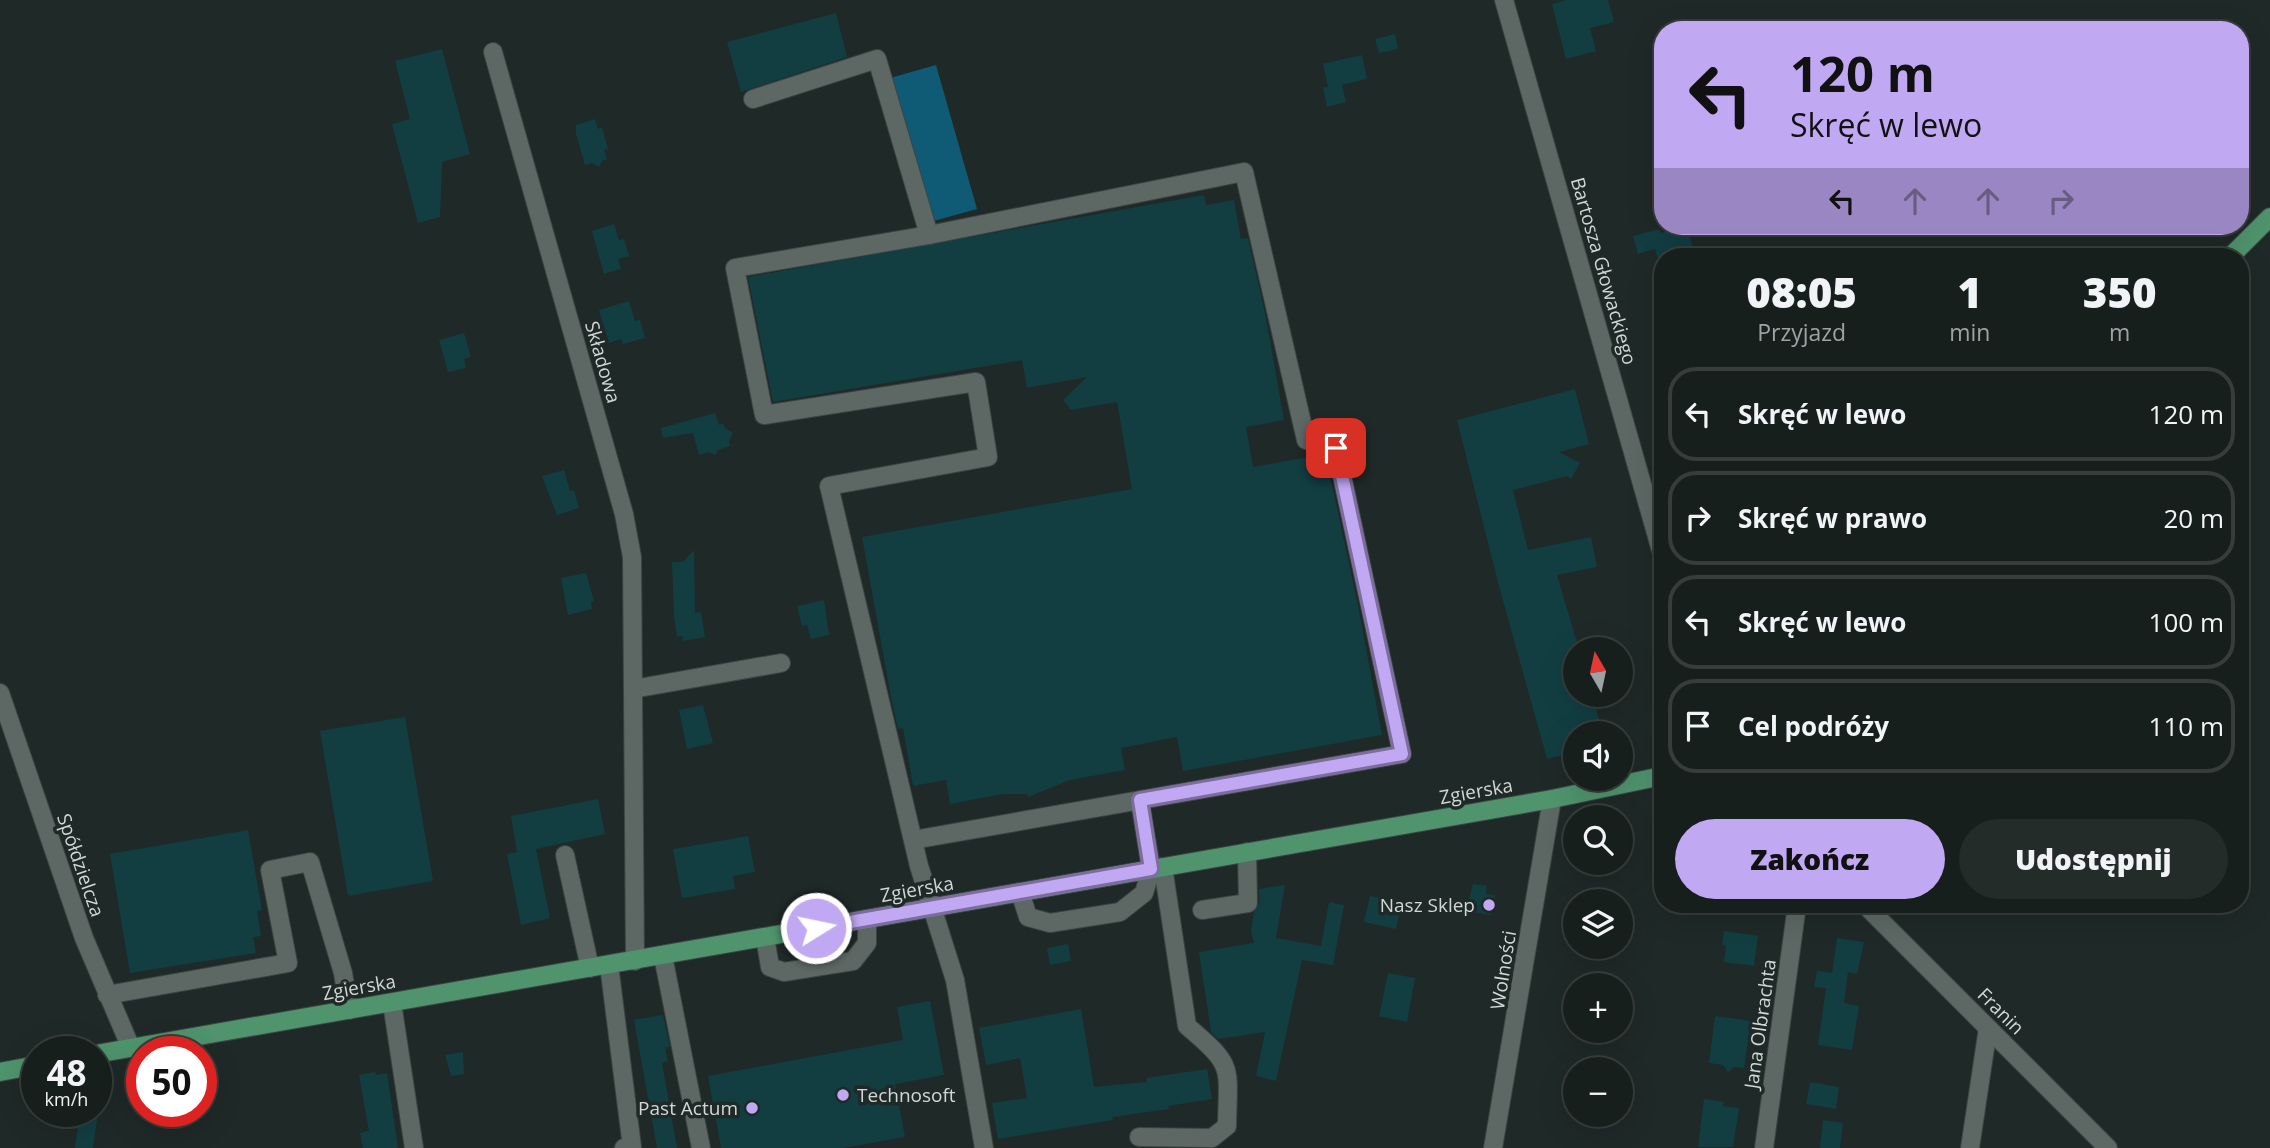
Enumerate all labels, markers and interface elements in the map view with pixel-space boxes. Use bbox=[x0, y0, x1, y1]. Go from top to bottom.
text: 120 m bbox=[1790, 40, 1935, 106]
icon: left bbox=[1675, 49, 1766, 140]
text: Skręć w lewo bbox=[1790, 103, 1982, 146]
street label: Bartosza Głowackiego bbox=[1565, 174, 1643, 368]
icon: left bbox=[1823, 182, 1861, 220]
icon: ahead bbox=[1896, 182, 1934, 220]
icon: ahead bbox=[1969, 182, 2007, 220]
icon: right bbox=[2042, 182, 2080, 220]
text: 08:05 bbox=[1746, 263, 1857, 320]
text: 1 bbox=[1958, 263, 1982, 320]
text: 350 bbox=[2083, 263, 2157, 320]
text: Przyjazd bbox=[1757, 316, 1846, 348]
text: min bbox=[1949, 316, 1990, 348]
text: m bbox=[2109, 316, 2130, 348]
street label: Składowa bbox=[579, 318, 627, 406]
icon: left bbox=[1679, 395, 1717, 433]
text: Skręć w lewo bbox=[1738, 396, 1906, 432]
text: 120 m bbox=[2149, 396, 2224, 432]
pin bbox=[1306, 418, 1366, 478]
icon: arrive bbox=[1317, 429, 1355, 467]
icon: right bbox=[1679, 499, 1717, 537]
text: Skręć w prawo bbox=[1738, 500, 1927, 536]
text: 20 m bbox=[2163, 500, 2224, 536]
icon: left bbox=[1679, 603, 1717, 641]
text: Skręć w lewo bbox=[1738, 604, 1906, 640]
text: 100 m bbox=[2149, 604, 2224, 640]
north arrow bbox=[1563, 637, 1633, 707]
map controls bbox=[1563, 637, 1633, 1127]
icon: arrive bbox=[1679, 707, 1717, 745]
text: Cel podróży bbox=[1738, 708, 1889, 744]
text: 110 m bbox=[2149, 708, 2224, 744]
button: sound bbox=[1563, 721, 1633, 791]
street label: Zgierska bbox=[1437, 772, 1515, 810]
button: search bbox=[1563, 805, 1633, 875]
street label: Spółdzielcza bbox=[51, 810, 111, 920]
button: Zakończ bbox=[1675, 819, 1945, 899]
button: Udostępnij bbox=[1959, 819, 2228, 899]
street label: Zgierska bbox=[878, 870, 956, 908]
button: layers bbox=[1563, 889, 1633, 959]
position arrow bbox=[779, 891, 853, 965]
place label: Nasz Sklep bbox=[1380, 892, 1475, 918]
marker: Nasz Sklep bbox=[1481, 897, 1497, 913]
street label: Wolności bbox=[1484, 929, 1522, 1011]
street label: Jana Olbrachta bbox=[1738, 958, 1782, 1092]
street label: Zgierska bbox=[320, 968, 398, 1006]
button: + bbox=[1563, 973, 1633, 1043]
street label: Franin bbox=[1972, 982, 2030, 1040]
speed limit sign: 50 bbox=[126, 1036, 217, 1127]
text: 48 bbox=[46, 1049, 87, 1096]
button: − bbox=[1563, 1057, 1633, 1127]
place label: Technosoft bbox=[857, 1082, 956, 1108]
text: km/h bbox=[45, 1087, 88, 1111]
marker: Technosoft bbox=[835, 1087, 851, 1103]
place label: Past Actum bbox=[638, 1095, 738, 1121]
marker: Past Actum bbox=[744, 1100, 760, 1116]

